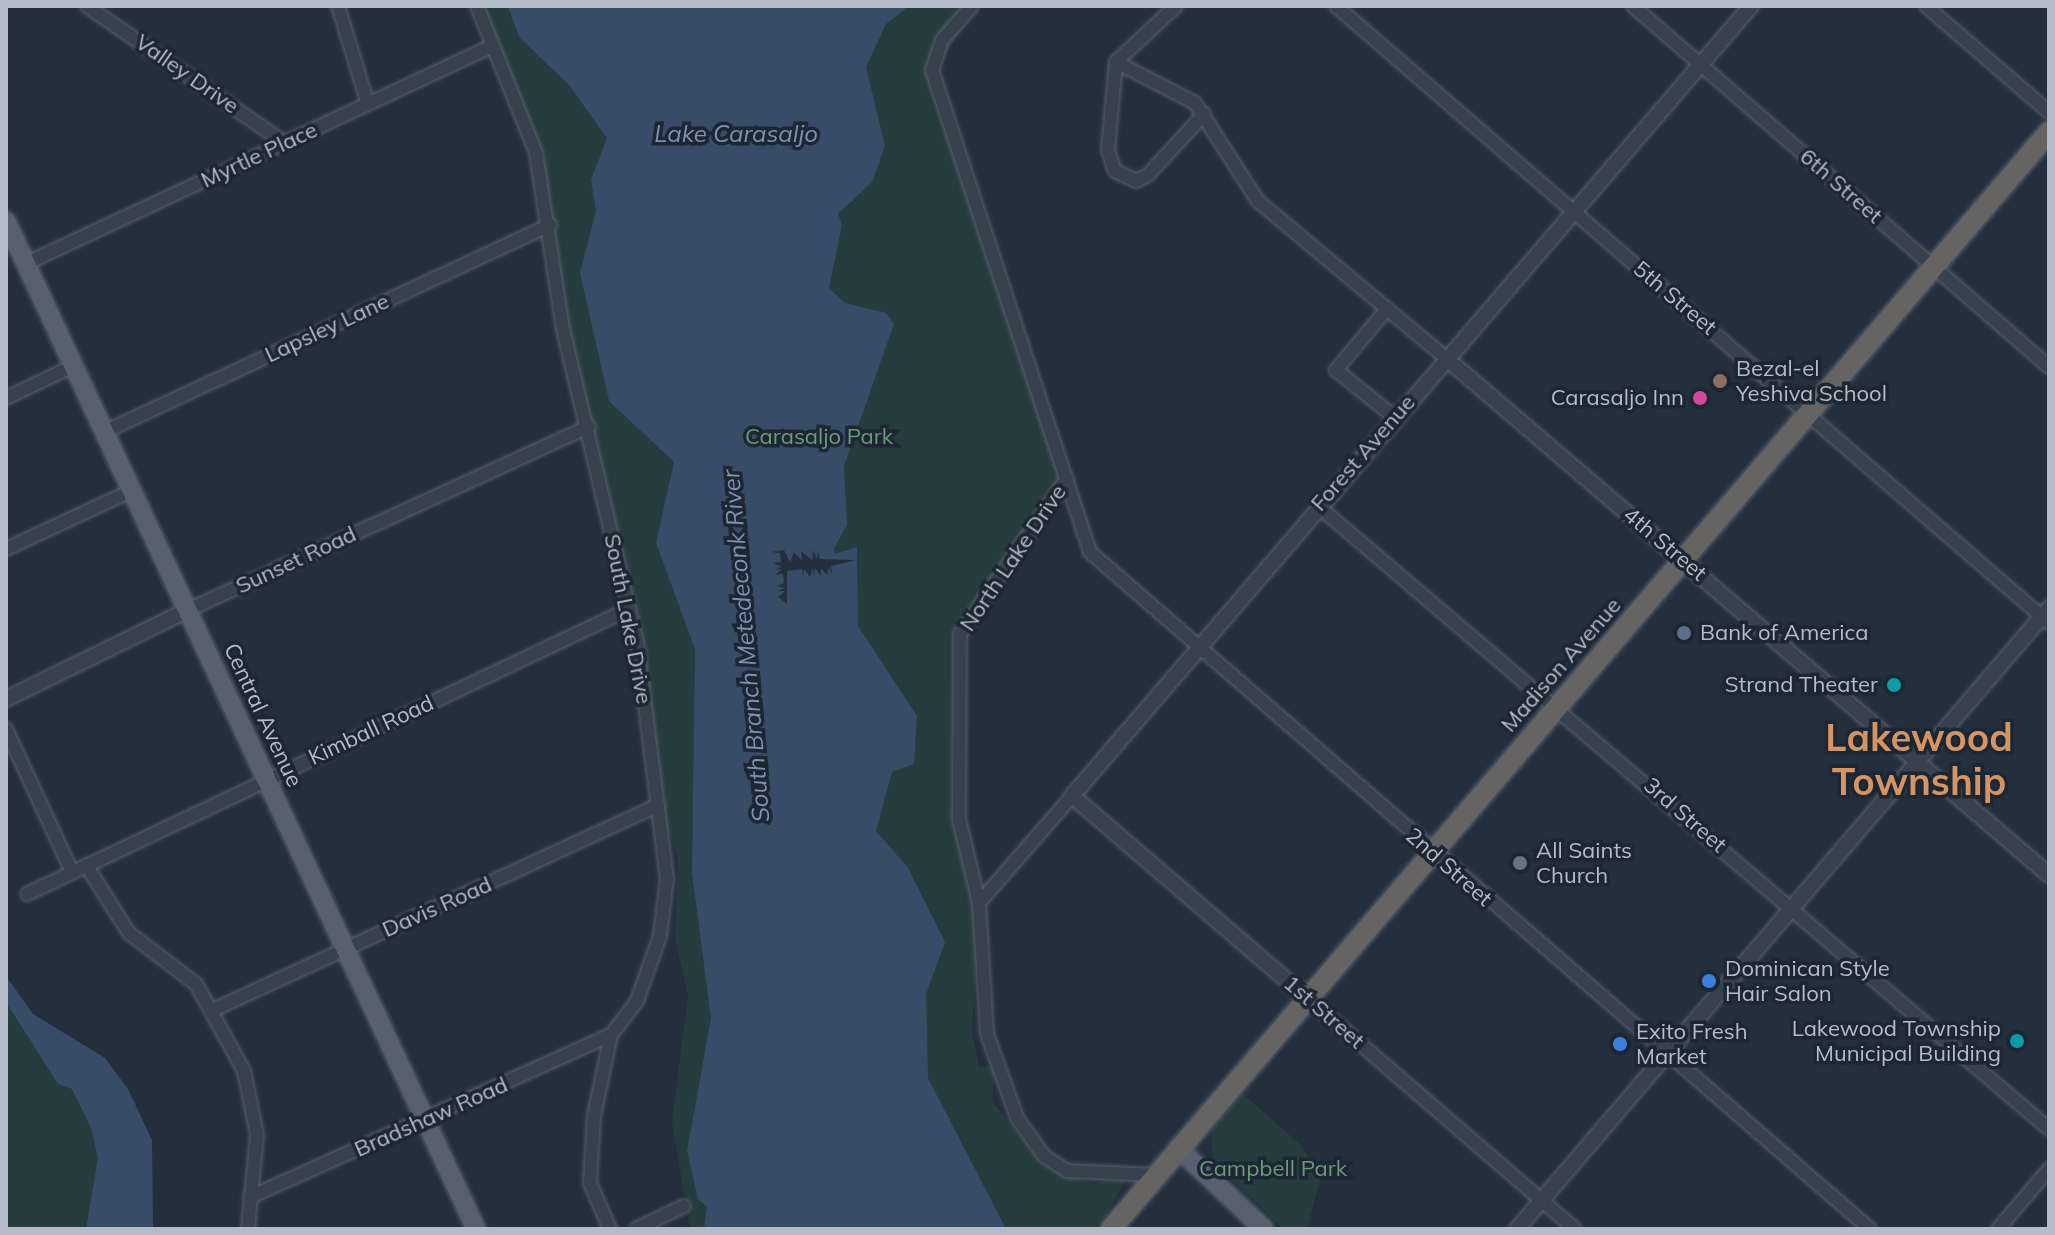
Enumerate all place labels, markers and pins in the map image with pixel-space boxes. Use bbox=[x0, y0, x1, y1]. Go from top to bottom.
place label: Bezal-el Yeshiva School bbox=[1736, 355, 1887, 406]
marker: Bezal-el Yeshiva School bbox=[1711, 372, 1729, 390]
place label: Carasaljo Inn bbox=[1551, 385, 1684, 411]
marker: Carasaljo Inn bbox=[1691, 389, 1709, 407]
place label: Bank of America bbox=[1700, 620, 1868, 646]
marker: Bank of America bbox=[1675, 624, 1693, 642]
place label: Strand Theater bbox=[1725, 672, 1878, 698]
marker: Strand Theater bbox=[1885, 676, 1903, 694]
place label: All Saints Church bbox=[1536, 837, 1632, 888]
marker: All Saints Church bbox=[1511, 854, 1529, 872]
place label: Dominican Style Hair Salon bbox=[1725, 955, 1890, 1006]
marker: Dominican Style Hair Salon bbox=[1700, 972, 1718, 990]
place label: Lakewood Township Municipal Building bbox=[1792, 1015, 2001, 1066]
place label: Exito Fresh Market bbox=[1636, 1018, 1748, 1070]
marker: Lakewood Township Municipal Building bbox=[2008, 1032, 2026, 1050]
marker: Exito Fresh Market bbox=[1611, 1035, 1629, 1053]

